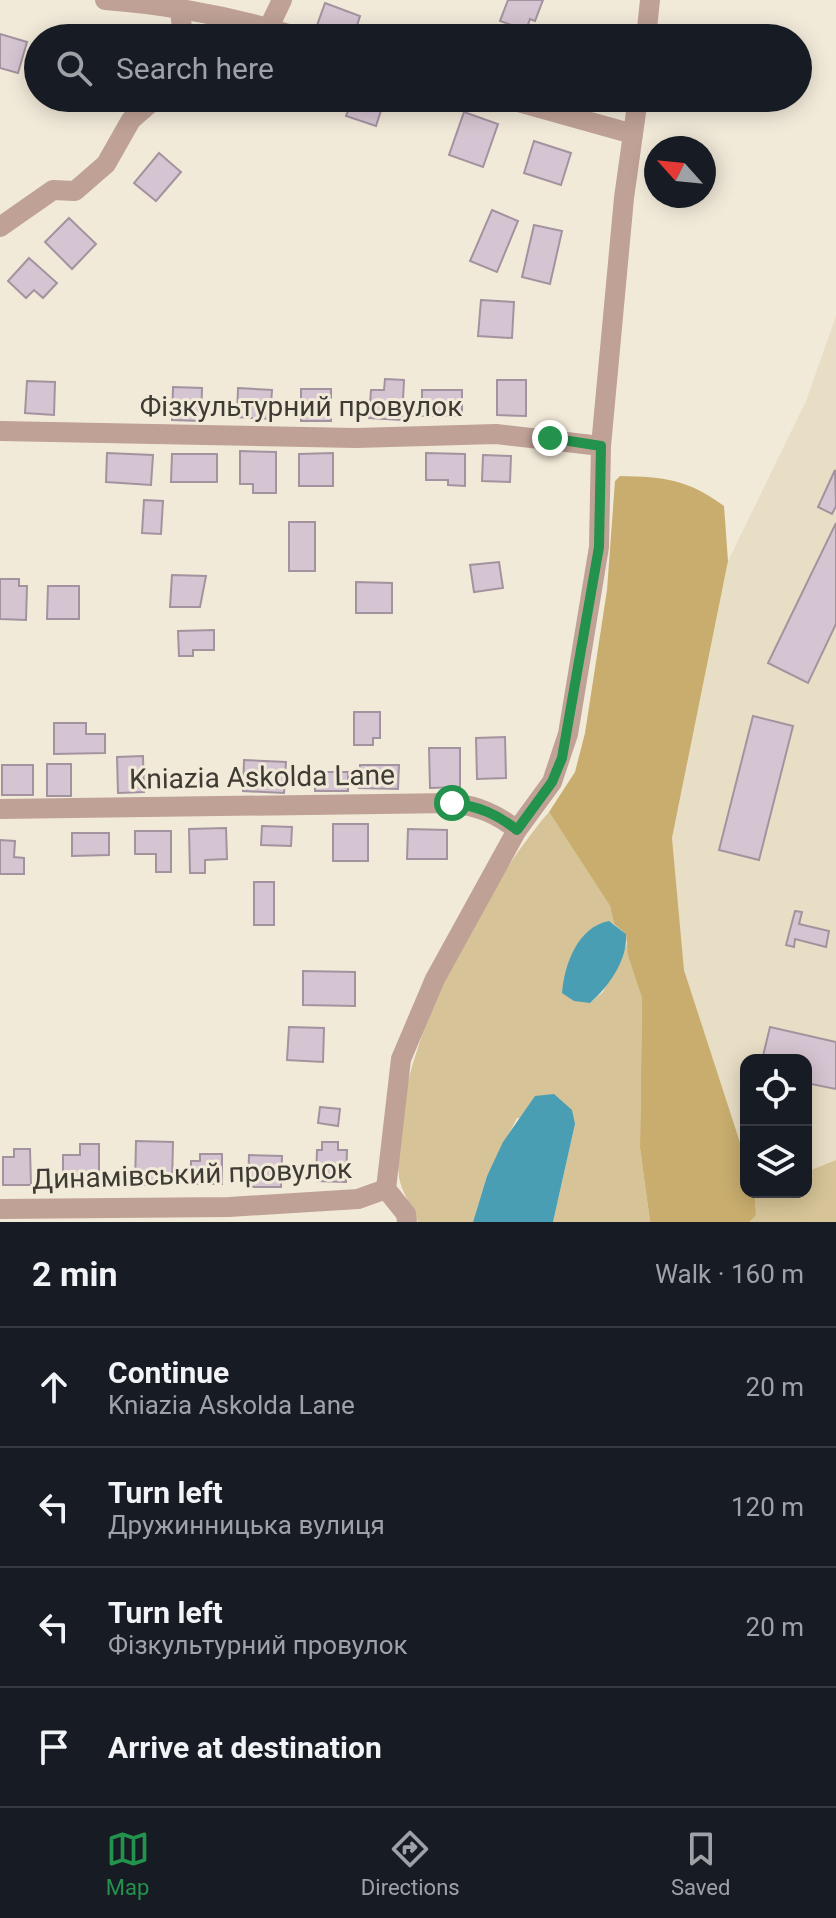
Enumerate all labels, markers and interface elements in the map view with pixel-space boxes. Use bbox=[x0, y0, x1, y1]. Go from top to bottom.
search box bbox=[24, 24, 812, 112]
icon: search bbox=[52, 46, 96, 90]
text: Search here bbox=[116, 51, 274, 86]
north arrow bbox=[644, 136, 716, 208]
street label: Фізкультурний провулок bbox=[140, 390, 462, 423]
route end bbox=[532, 420, 568, 456]
street label: Kniazia Askolda Lane bbox=[129, 758, 395, 796]
route start bbox=[434, 785, 470, 821]
map controls bbox=[740, 1054, 812, 1198]
button: locate bbox=[740, 1054, 812, 1126]
button: layers bbox=[740, 1126, 812, 1198]
street label: Динамівський провулок bbox=[31, 1152, 353, 1196]
text: 2 min bbox=[32, 1254, 117, 1294]
text: Walk · 160 m bbox=[655, 1259, 804, 1289]
text: Continue bbox=[108, 1355, 229, 1390]
icon: ahead bbox=[32, 1365, 76, 1409]
text: 20 m bbox=[746, 1372, 804, 1402]
text: Kniazia Askolda Lane bbox=[108, 1390, 355, 1420]
text: Turn left bbox=[108, 1475, 223, 1510]
icon: left bbox=[32, 1485, 76, 1529]
text: 120 m bbox=[731, 1492, 804, 1522]
text: Дружинницька вулиця bbox=[108, 1510, 385, 1540]
text: Turn left bbox=[108, 1595, 223, 1630]
icon: left bbox=[32, 1605, 76, 1649]
text: 20 m bbox=[746, 1612, 804, 1642]
text: Фізкультурний провулок bbox=[108, 1630, 408, 1660]
icon: arrive bbox=[32, 1725, 76, 1769]
text: Arrive at destination bbox=[108, 1730, 382, 1765]
tab: Map bbox=[106, 1827, 150, 1900]
tab: Directions bbox=[361, 1827, 460, 1900]
tab: Saved bbox=[671, 1827, 730, 1900]

